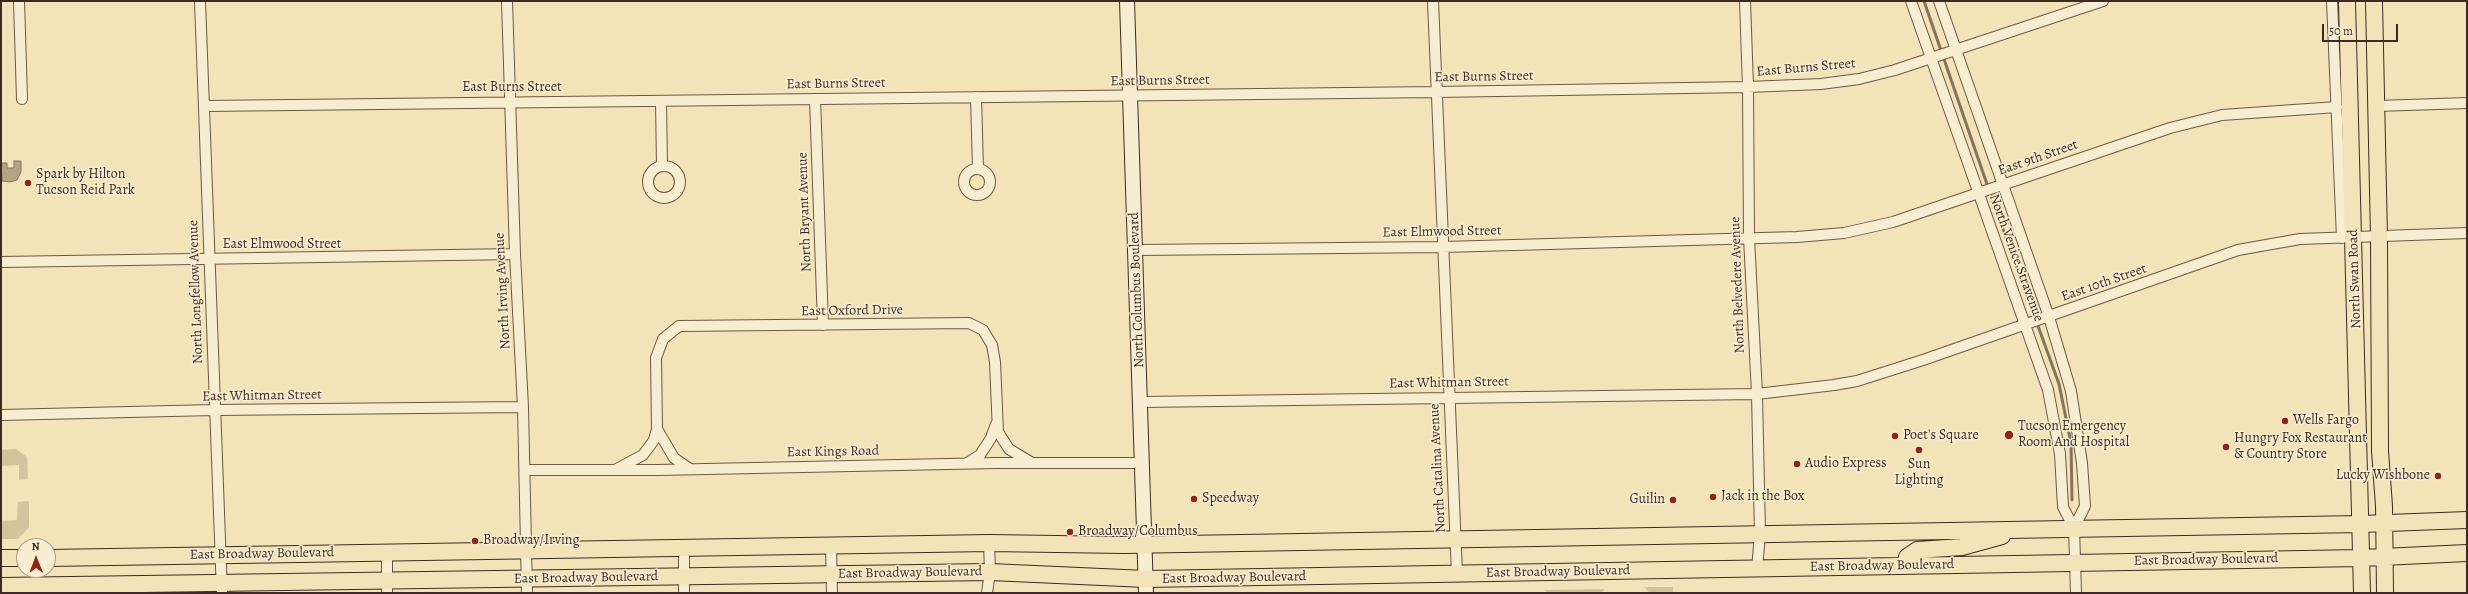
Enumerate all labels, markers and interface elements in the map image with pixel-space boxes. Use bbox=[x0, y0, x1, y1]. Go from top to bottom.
scale bar bbox=[2324, 16, 2400, 42]
text: 50 m bbox=[2329, 23, 2353, 39]
street label: East Burns Street bbox=[1756, 55, 1856, 81]
street label: East Burns Street bbox=[1434, 68, 1534, 86]
street label: East Burns Street bbox=[1110, 72, 1210, 90]
street label: East Burns Street bbox=[786, 75, 886, 93]
street label: East Burns Street bbox=[462, 80, 562, 96]
street label: East 9th Street bbox=[1996, 137, 2080, 179]
street label: North Bryant Avenue bbox=[795, 152, 815, 272]
place label: Spark by Hilton Tucson Reid Park bbox=[36, 167, 135, 200]
marker: Spark by Hilton Tucson Reid Park bbox=[23, 178, 33, 188]
street label: North Venice Stravenue bbox=[1985, 192, 2047, 324]
street label: North Columbus Boulevard bbox=[1126, 212, 1148, 368]
street label: North Belvedere Avenue bbox=[1727, 216, 1749, 354]
street label: North Longfellow Avenue bbox=[185, 220, 207, 364]
street label: East Elmwood Street bbox=[1382, 223, 1502, 241]
street label: North Swan Road bbox=[2345, 229, 2365, 329]
street label: North Irving Avenue bbox=[492, 232, 514, 350]
street label: East Elmwood Street bbox=[223, 237, 341, 253]
street label: East 10th Street bbox=[2059, 261, 2149, 305]
street label: East Oxford Drive bbox=[801, 302, 903, 320]
street label: East Whitman Street bbox=[1389, 374, 1509, 392]
street label: East Whitman Street bbox=[202, 387, 322, 405]
street label: North Catalina Avenue bbox=[1426, 403, 1450, 533]
place label: Wells Fargo bbox=[2293, 413, 2359, 429]
marker: Wells Fargo bbox=[2280, 416, 2290, 426]
place label: Tucson Emergency Room And Hospital bbox=[2018, 419, 2129, 452]
place label: Poet's Square bbox=[1903, 428, 1979, 444]
marker: Tucson Emergency Room And Hospital bbox=[2003, 429, 2015, 441]
marker: Poet's Square bbox=[1890, 431, 1900, 441]
place label: Hungry Fox Restaurant & Country Store bbox=[2234, 431, 2367, 464]
marker: Hungry Fox Restaurant & Country Store bbox=[2221, 442, 2231, 452]
street label: East Kings Road bbox=[787, 443, 879, 461]
marker: Sun Lighting bbox=[1914, 445, 1924, 455]
place label: Audio Express bbox=[1805, 456, 1887, 472]
place label: Sun Lighting bbox=[1895, 457, 1943, 490]
marker: Audio Express bbox=[1792, 459, 1802, 469]
place label: Lucky Wishbone bbox=[2336, 468, 2430, 484]
marker: Lucky Wishbone bbox=[2433, 471, 2443, 481]
place label: Jack in the Box bbox=[1721, 489, 1804, 505]
place label: Speedway bbox=[1202, 491, 1259, 507]
place label: Guilin bbox=[1629, 492, 1665, 508]
marker: Jack in the Box bbox=[1708, 492, 1718, 502]
marker: Speedway bbox=[1189, 494, 1199, 504]
marker: Guilin bbox=[1668, 495, 1678, 505]
place label: Broadway/Columbus bbox=[1078, 524, 1198, 540]
marker: Broadway/Columbus bbox=[1065, 527, 1075, 537]
place label: Broadway/Irving bbox=[483, 533, 580, 549]
marker: Broadway/Irving bbox=[470, 536, 480, 546]
north arrow bbox=[16, 538, 56, 578]
text: N bbox=[32, 539, 40, 554]
street label: East Broadway Boulevard bbox=[190, 544, 334, 564]
street label: East Broadway Boulevard bbox=[2134, 550, 2278, 570]
street label: East Broadway Boulevard bbox=[1810, 556, 1954, 576]
street label: East Broadway Boulevard bbox=[1486, 562, 1630, 582]
street label: East Broadway Boulevard bbox=[838, 563, 982, 583]
street label: East Broadway Boulevard bbox=[514, 568, 658, 588]
street label: East Broadway Boulevard bbox=[1162, 568, 1306, 588]

